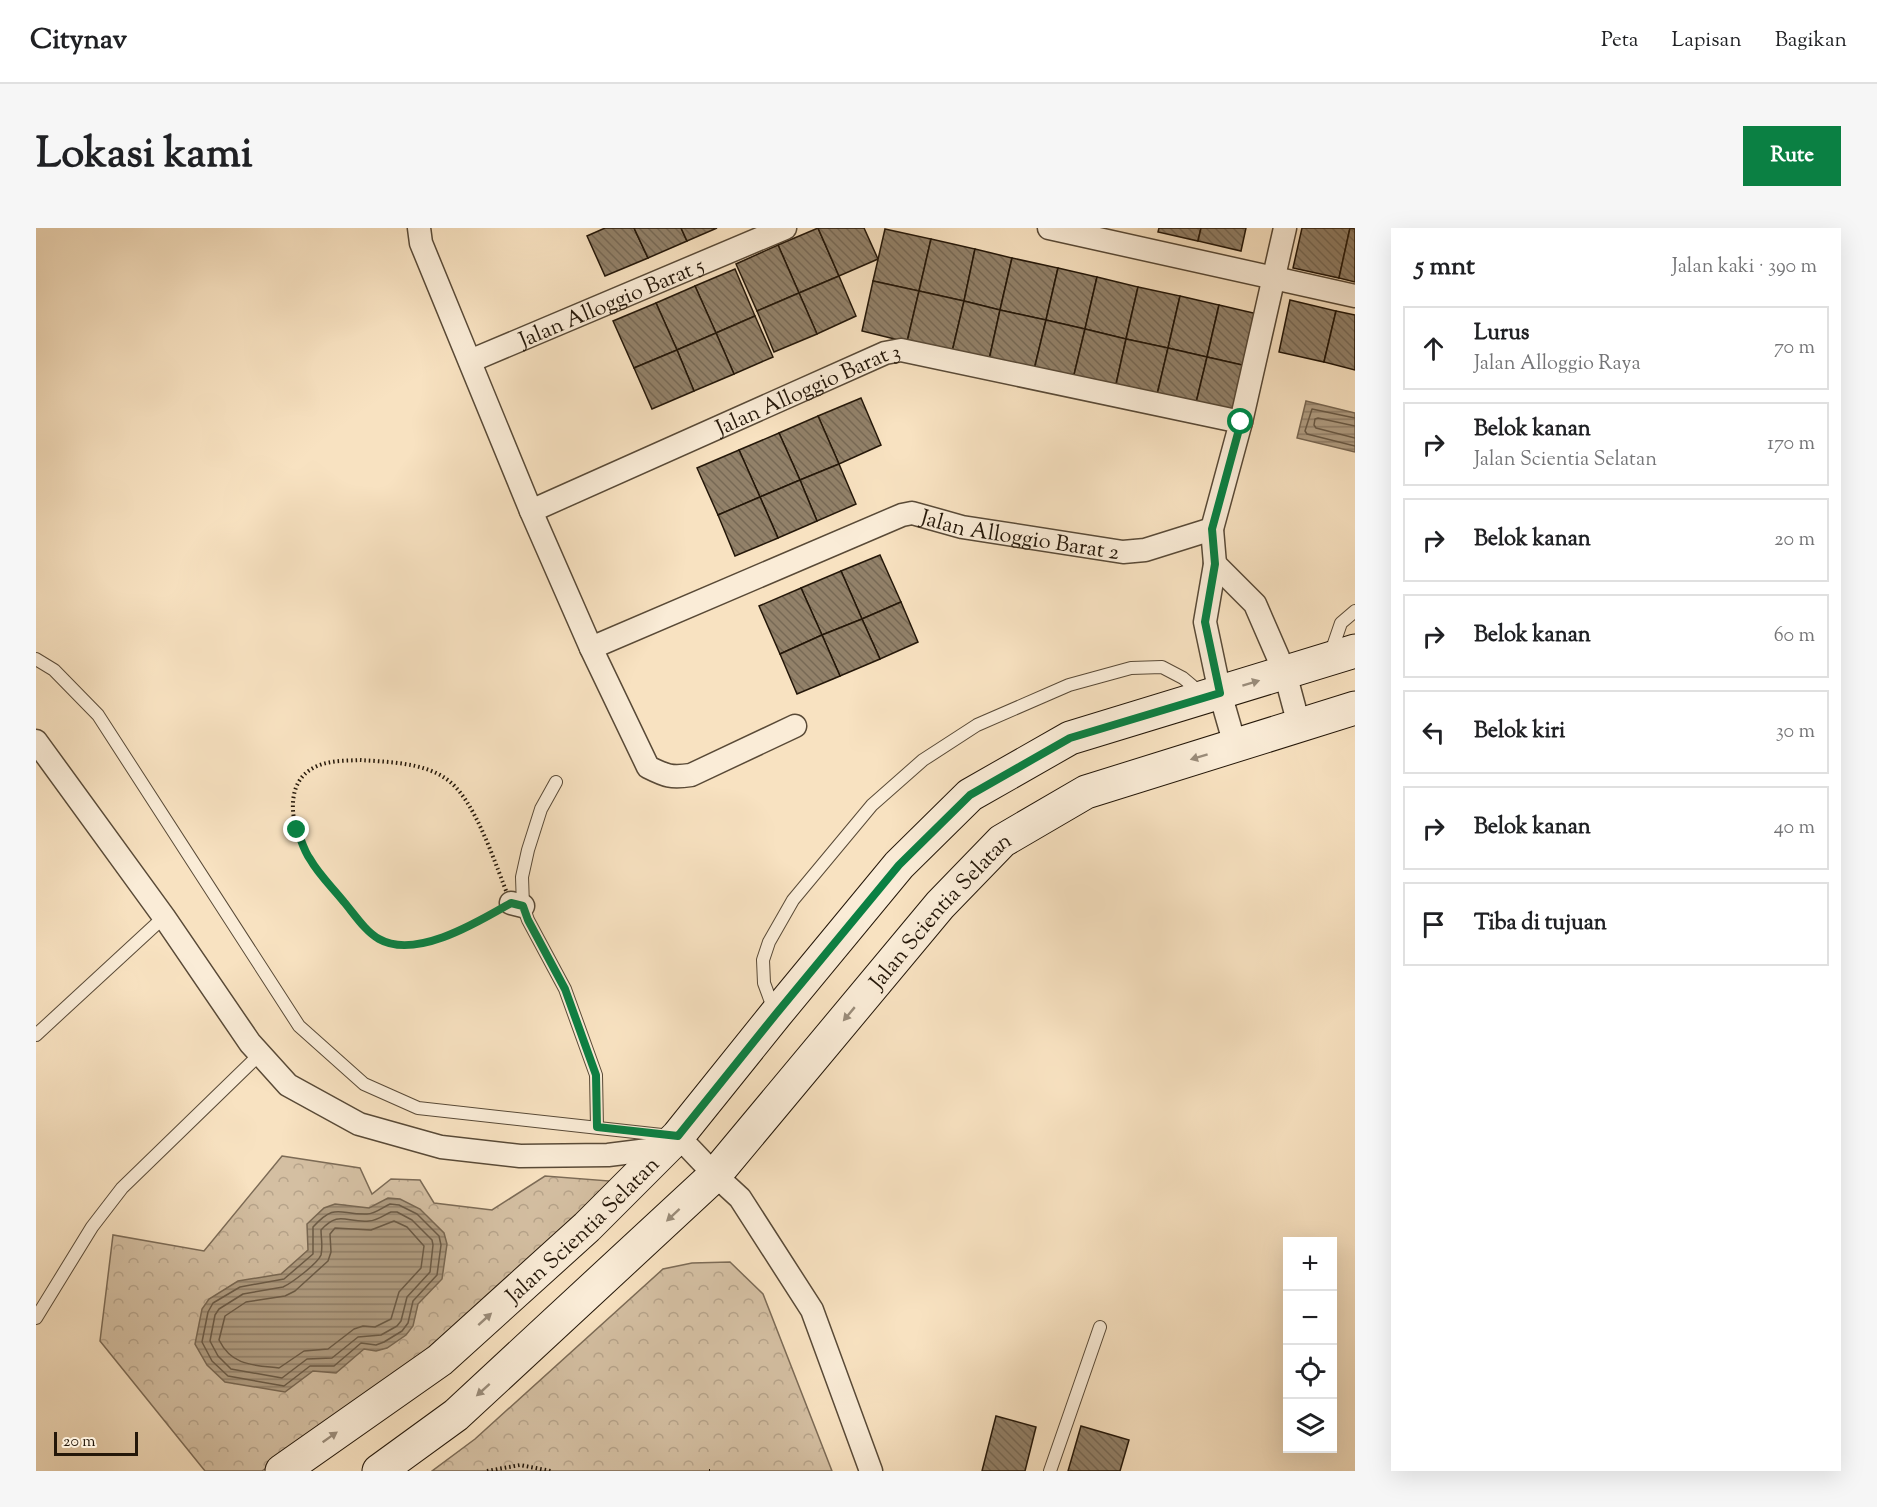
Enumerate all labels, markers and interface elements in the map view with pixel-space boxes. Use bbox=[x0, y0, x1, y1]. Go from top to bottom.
text: Citynav bbox=[30, 21, 127, 61]
text: Peta bbox=[1601, 26, 1639, 56]
text: Lapisan bbox=[1672, 26, 1742, 56]
text: Bagikan bbox=[1775, 26, 1847, 56]
text: Lokasi kami bbox=[36, 126, 253, 186]
button: Rute bbox=[1743, 126, 1841, 186]
text: 5 mnt bbox=[1415, 249, 1475, 286]
street label: Jalan Alloggio Barat 5 bbox=[514, 251, 710, 358]
text: Jalan kaki · 390 m bbox=[1672, 253, 1817, 282]
text: Lurus bbox=[1474, 318, 1530, 350]
icon: ahead bbox=[1417, 332, 1450, 365]
text: 70 m bbox=[1774, 334, 1815, 363]
street label: Jalan Alloggio Barat 3 bbox=[710, 337, 903, 446]
text: Jalan Alloggio Raya bbox=[1474, 350, 1641, 379]
route start bbox=[1227, 408, 1253, 434]
text: Belok kanan bbox=[1474, 414, 1591, 446]
icon: right bbox=[1417, 428, 1450, 461]
text: 170 m bbox=[1767, 430, 1815, 459]
text: Jalan Scientia Selatan bbox=[1474, 446, 1657, 475]
street label: Jalan Alloggio Barat 2 bbox=[915, 503, 1121, 570]
icon: right bbox=[1417, 524, 1450, 557]
text: Belok kanan bbox=[1474, 524, 1591, 556]
text: 20 m bbox=[1774, 526, 1815, 555]
icon: right bbox=[1417, 620, 1450, 653]
text: Belok kanan bbox=[1474, 620, 1591, 652]
text: 60 m bbox=[1774, 622, 1815, 651]
one-way arrow bbox=[1242, 678, 1260, 687]
icon: left bbox=[1417, 716, 1450, 749]
text: Belok kiri bbox=[1474, 716, 1565, 748]
text: 30 m bbox=[1776, 718, 1815, 747]
one-way arrow bbox=[1190, 752, 1208, 762]
icon: right bbox=[1417, 812, 1450, 845]
text: Belok kanan bbox=[1474, 812, 1591, 844]
text: 40 m bbox=[1774, 814, 1815, 843]
route end bbox=[283, 816, 309, 842]
street label: Jalan Scientia Selatan bbox=[862, 826, 1018, 998]
icon: arrive bbox=[1417, 908, 1450, 941]
text: Tiba di tujuan bbox=[1474, 908, 1607, 940]
one-way arrow bbox=[843, 1007, 856, 1022]
street label: Jalan Scientia Selatan bbox=[499, 1150, 668, 1313]
one-way arrow bbox=[665, 1208, 680, 1222]
map controls bbox=[1283, 1237, 1337, 1453]
button: + bbox=[1283, 1237, 1337, 1291]
button: − bbox=[1283, 1291, 1337, 1345]
one-way arrow bbox=[478, 1313, 492, 1327]
button: locate bbox=[1283, 1345, 1337, 1399]
one-way arrow bbox=[476, 1383, 491, 1396]
button: layers bbox=[1283, 1399, 1337, 1453]
scale bar bbox=[54, 1429, 138, 1456]
text: 20 m bbox=[63, 1431, 96, 1454]
one-way arrow bbox=[322, 1431, 338, 1443]

